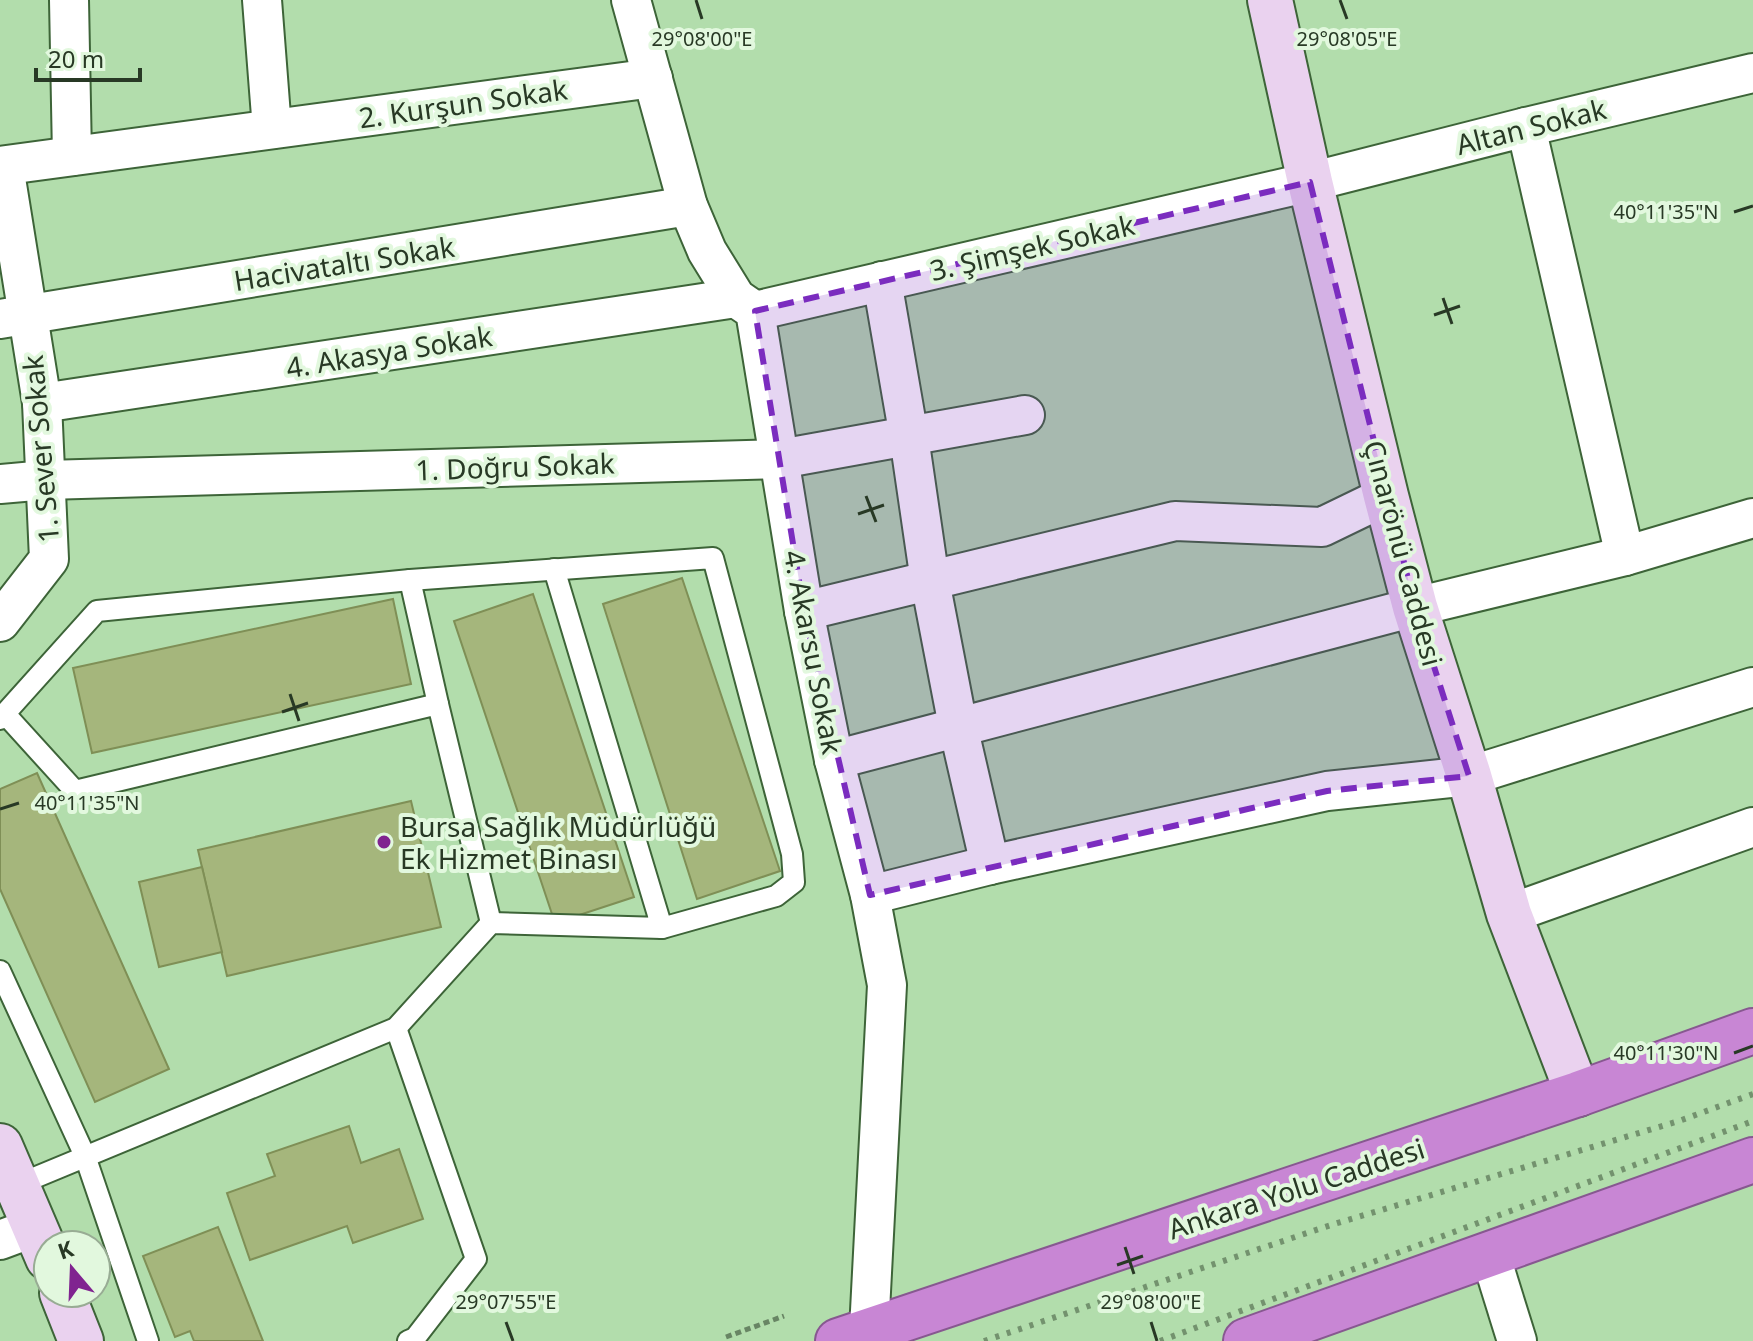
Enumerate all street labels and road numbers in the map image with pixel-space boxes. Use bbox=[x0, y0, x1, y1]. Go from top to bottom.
street label: 2. Kurşun Sokak bbox=[356, 70, 570, 136]
street label: Altan Sokak bbox=[1452, 89, 1610, 163]
street label: 3. Şimşek Sokak bbox=[926, 205, 1138, 289]
street label: Hacivataltı Sokak bbox=[231, 227, 457, 299]
street label: 4. Akasya Sokak bbox=[283, 316, 495, 386]
street label: 1. Sever Sokak bbox=[13, 354, 67, 544]
street label: Çınarönü Caddesi bbox=[1356, 436, 1452, 670]
street label: 1. Doğru Sokak bbox=[415, 444, 615, 488]
street label: 4. Akarsu Sokak bbox=[776, 547, 852, 757]
street label: Ankara Yolu Caddesi bbox=[1163, 1129, 1429, 1247]

